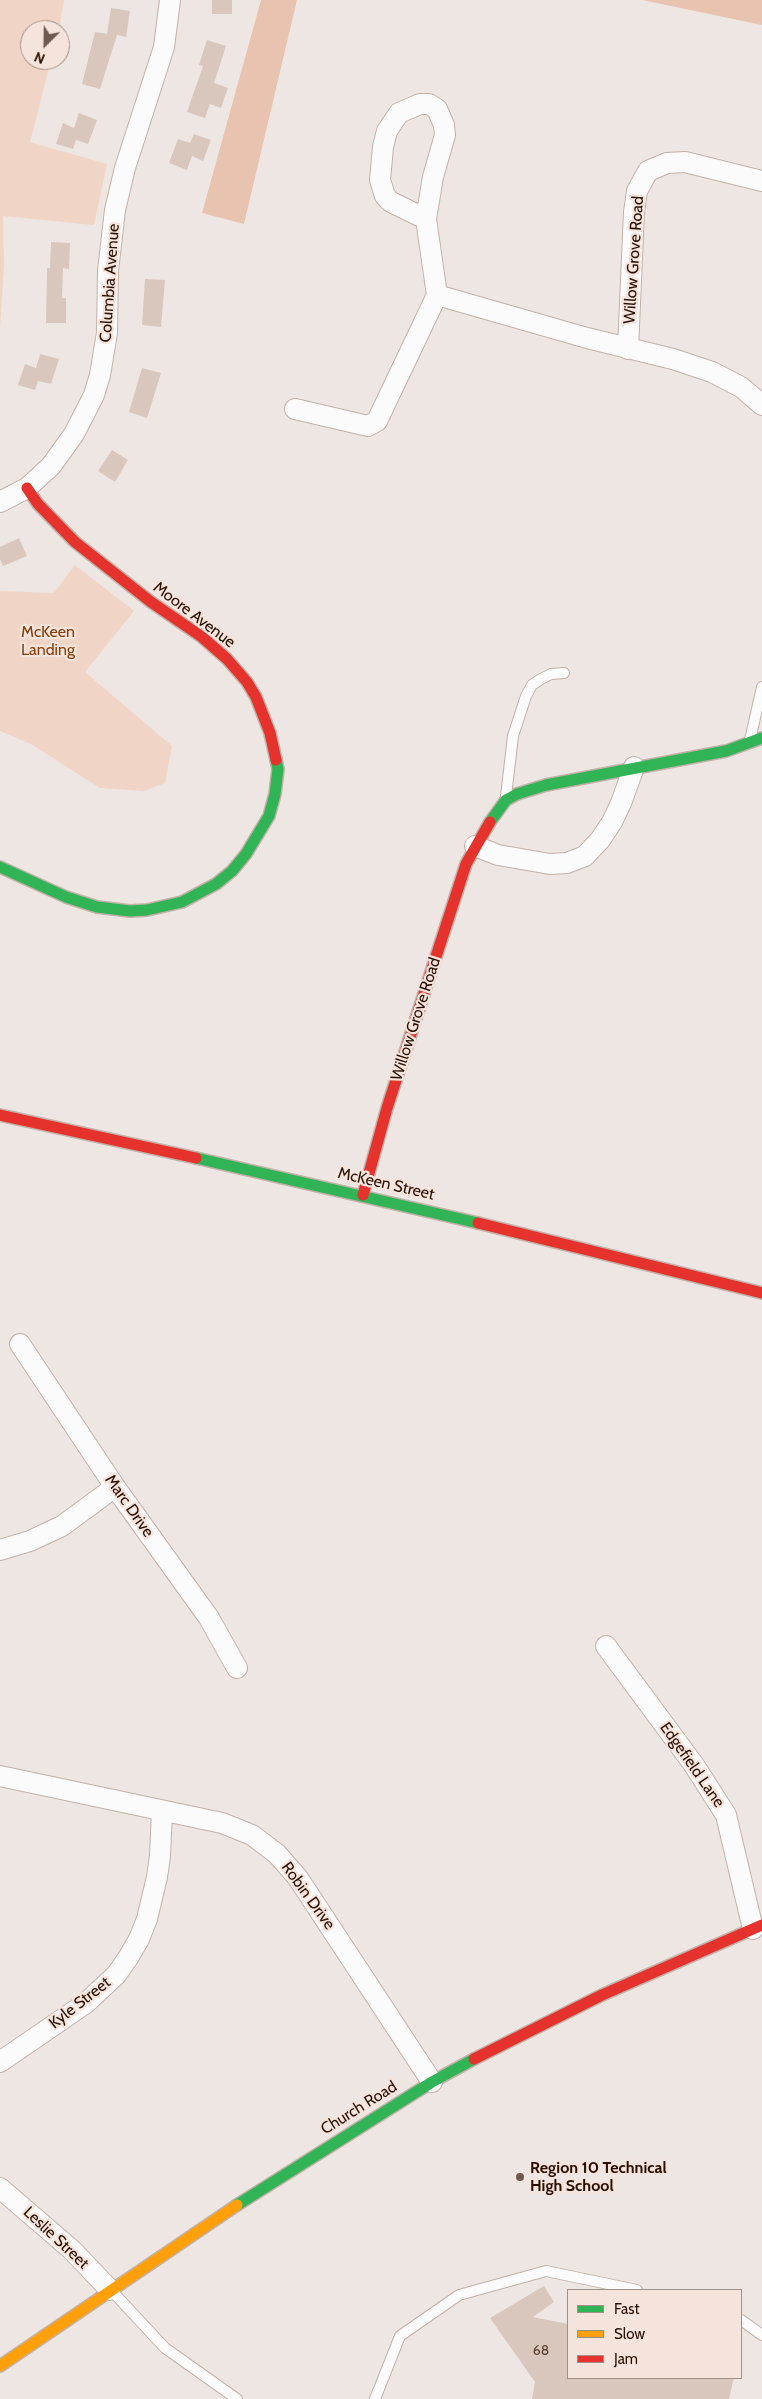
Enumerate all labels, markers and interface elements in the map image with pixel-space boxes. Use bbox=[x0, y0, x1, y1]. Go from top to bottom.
north arrow bbox=[20, 20, 70, 70]
text: N bbox=[31, 48, 48, 68]
street label: Willow Grove Road bbox=[620, 195, 648, 325]
street label: Columbia Avenue bbox=[96, 223, 124, 343]
street label: Moore Avenue bbox=[149, 578, 239, 652]
park label: McKeen Landing bbox=[21, 622, 75, 660]
street label: Willow Grove Road bbox=[387, 955, 445, 1083]
street label: McKeen Street bbox=[336, 1164, 436, 1204]
street label: Marc Drive bbox=[100, 1471, 158, 1541]
street label: Edgefield Lane bbox=[656, 1719, 728, 1811]
street label: Robin Drive bbox=[277, 1858, 339, 1934]
street label: Kyle Street bbox=[45, 1973, 115, 2033]
street label: Church Road bbox=[317, 2077, 401, 2139]
place label: Region 10 Technical High School bbox=[530, 2158, 667, 2196]
marker: Region 10 Technical High School bbox=[514, 2171, 526, 2183]
street label: Leslie Street bbox=[19, 2203, 93, 2273]
legend bbox=[567, 2289, 742, 2379]
text: Fast bbox=[614, 2300, 639, 2318]
text: Slow bbox=[614, 2325, 645, 2343]
house number: 68 bbox=[533, 2343, 549, 2359]
text: Jam bbox=[614, 2350, 638, 2368]

